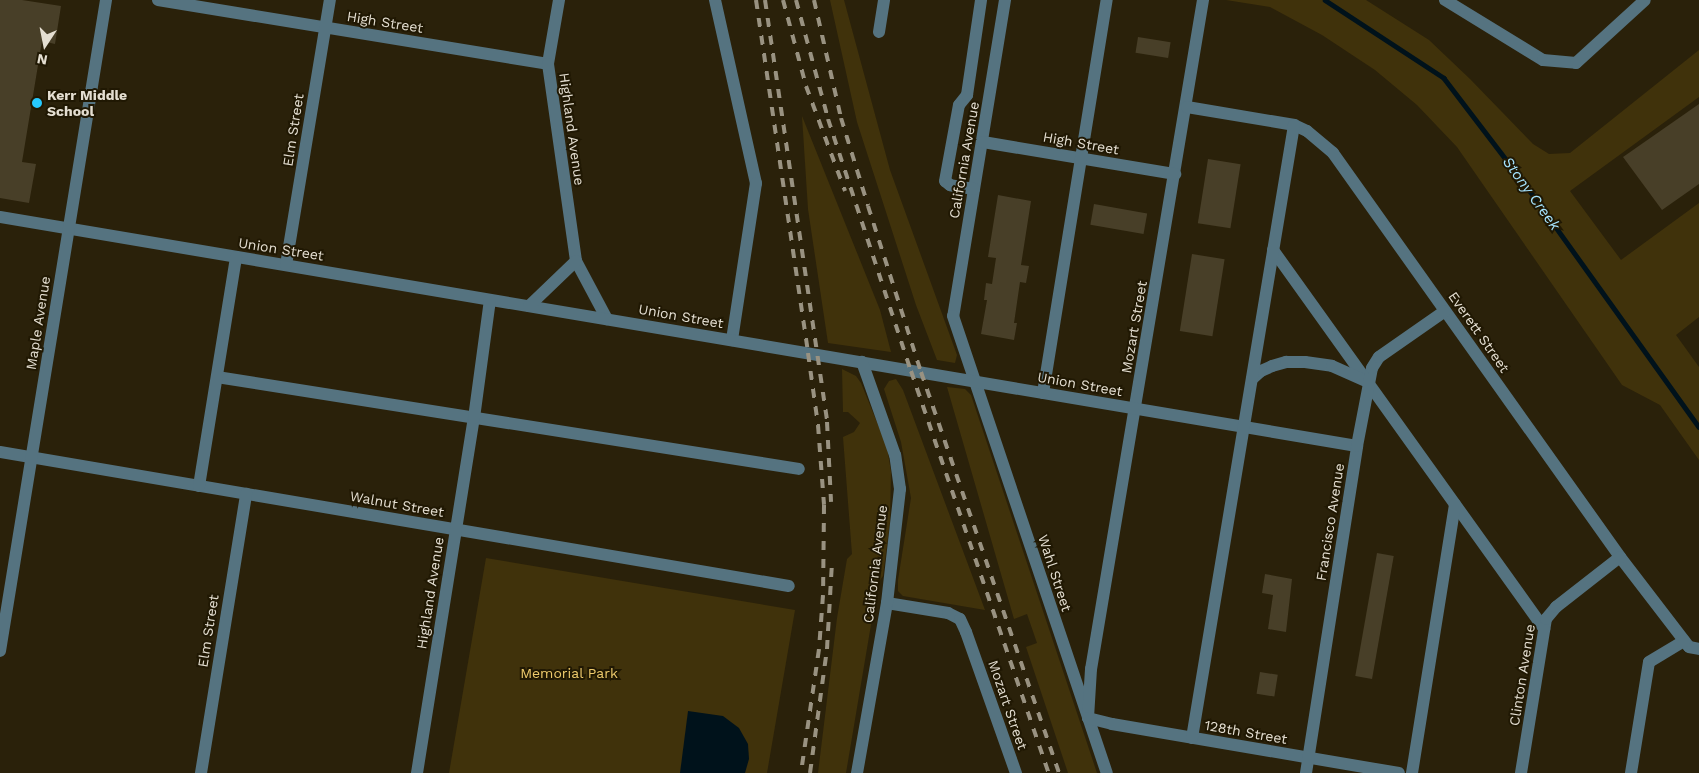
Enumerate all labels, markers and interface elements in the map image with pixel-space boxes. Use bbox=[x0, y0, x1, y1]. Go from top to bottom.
street label: High Street bbox=[346, 8, 424, 36]
north arrow bbox=[20, 20, 70, 70]
text: N bbox=[36, 51, 49, 69]
street label: Highland Avenue bbox=[556, 71, 588, 187]
place label: Kerr Middle School bbox=[47, 87, 127, 120]
street label: Elm Street bbox=[279, 92, 307, 168]
marker: Kerr Middle School bbox=[31, 97, 43, 109]
street label: California Avenue bbox=[945, 100, 983, 220]
street label: High Street bbox=[1042, 128, 1120, 158]
water label: Stony Creek bbox=[1498, 154, 1564, 234]
street label: Union Street bbox=[237, 234, 325, 264]
street label: Maple Avenue bbox=[22, 275, 54, 371]
street label: Mozart Street bbox=[1118, 279, 1150, 375]
street label: Everett Street bbox=[1445, 288, 1513, 376]
street label: Union Street bbox=[637, 300, 725, 332]
street label: Union Street bbox=[1036, 368, 1124, 400]
street label: Francisco Avenue bbox=[1312, 462, 1348, 582]
street label: Walnut Street bbox=[349, 487, 445, 521]
street label: California Avenue bbox=[859, 504, 891, 624]
street label: Wahl Street bbox=[1035, 532, 1075, 614]
street label: Highland Avenue bbox=[413, 535, 447, 651]
street label: Elm Street bbox=[194, 593, 222, 669]
street label: Clinton Avenue bbox=[1506, 623, 1538, 727]
street label: Mozart Street bbox=[985, 658, 1031, 752]
park label: Memorial Park bbox=[520, 665, 618, 681]
street label: 128th Street bbox=[1203, 716, 1289, 748]

